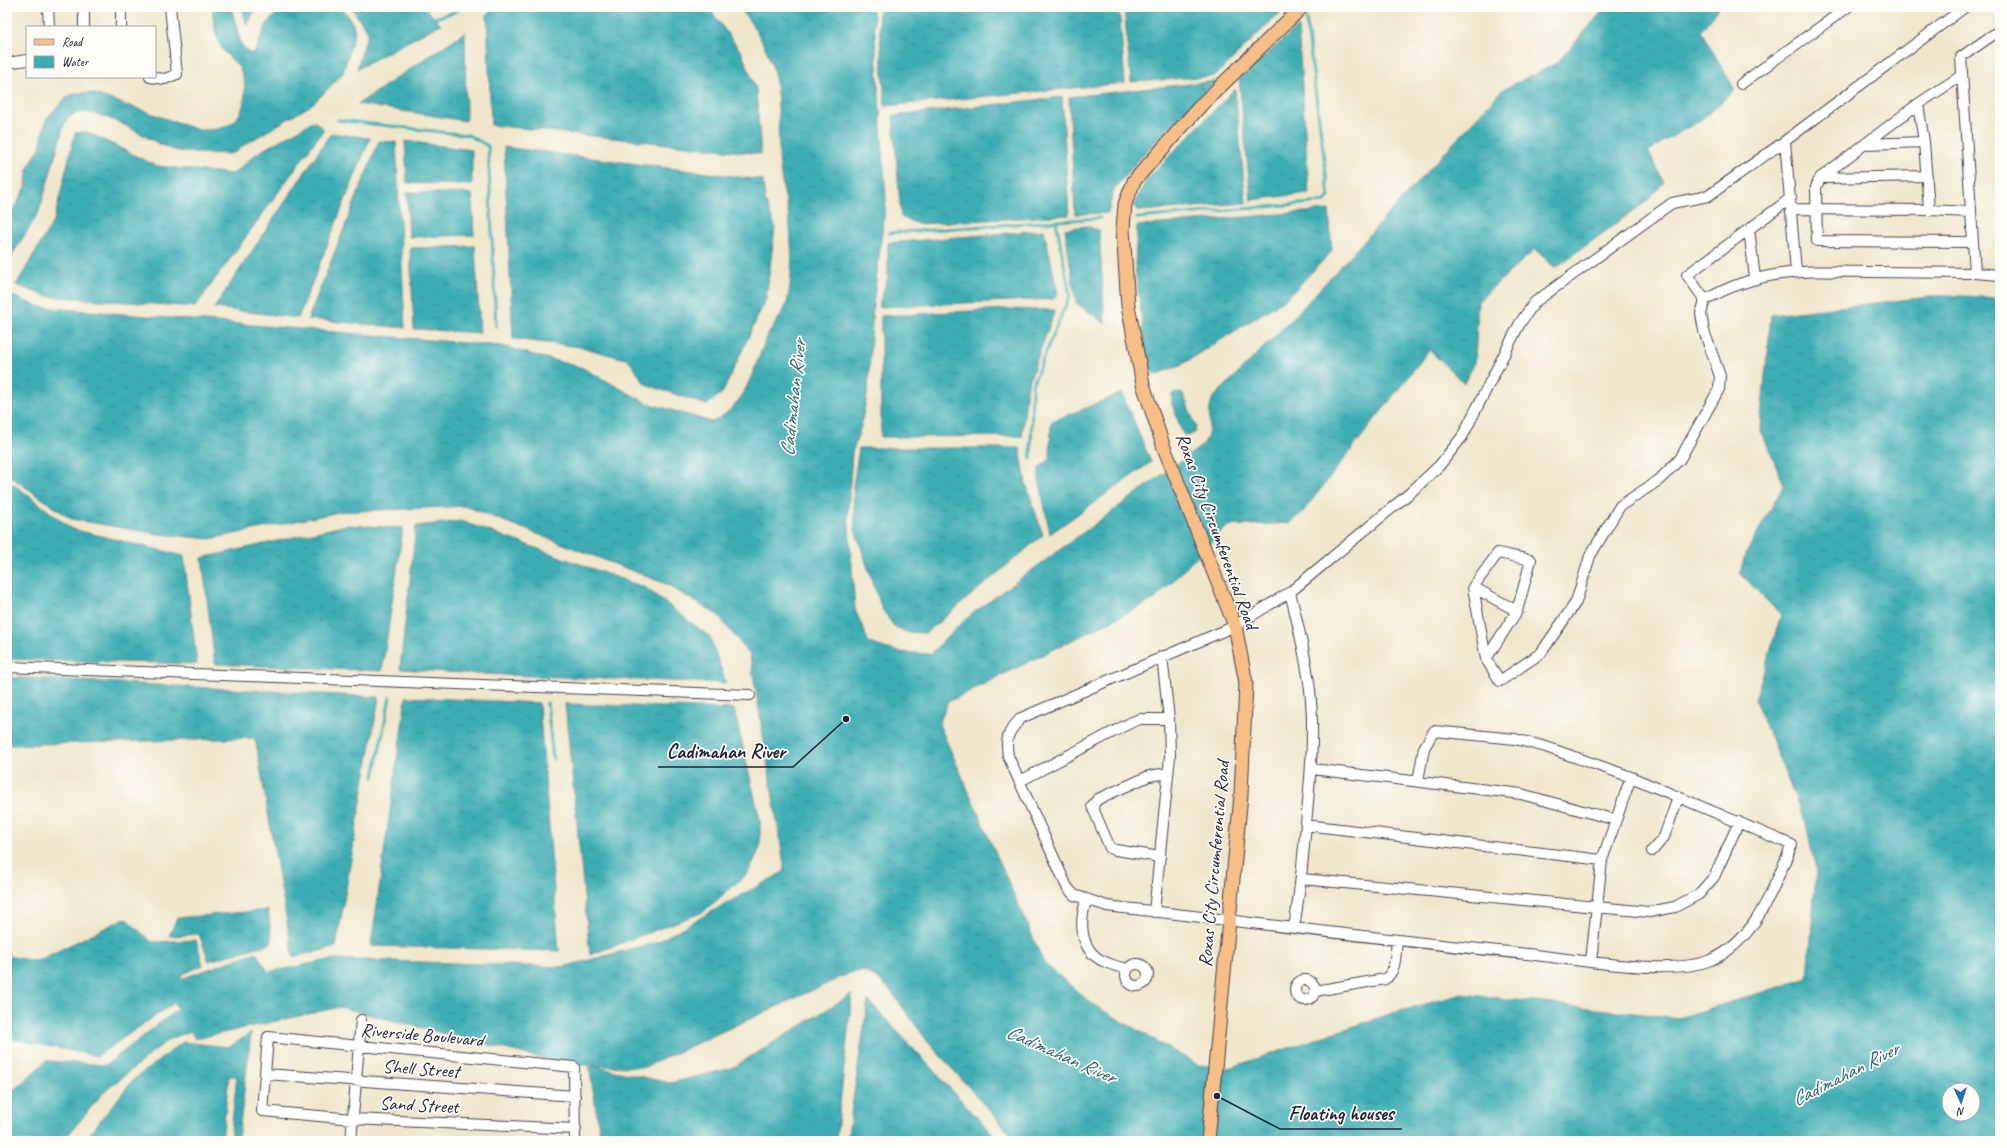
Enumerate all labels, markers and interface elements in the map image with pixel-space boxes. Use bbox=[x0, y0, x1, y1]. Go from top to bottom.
legend bbox=[26, 26, 156, 78]
text: Road bbox=[62, 34, 84, 50]
text: Water bbox=[62, 54, 90, 70]
water label: Cadimahan River bbox=[774, 335, 812, 457]
street label: Roxas City Circumferential Road bbox=[1170, 430, 1265, 636]
callout: Cadimahan River bbox=[658, 735, 793, 767]
text: Cadimahan River bbox=[667, 739, 788, 764]
street label: Roxas City Circumferential Road bbox=[1193, 756, 1235, 968]
street label: Riverside Boulevard bbox=[360, 1018, 488, 1053]
water label: Cadimahan River bbox=[1003, 1019, 1123, 1091]
water label: Cadimahan River bbox=[1787, 1035, 1906, 1112]
street label: Shell Street bbox=[382, 1054, 463, 1084]
north arrow bbox=[1941, 1082, 1981, 1122]
street label: Sand Street bbox=[379, 1091, 461, 1119]
callout: Floating houses bbox=[1280, 1097, 1402, 1129]
text: Floating houses bbox=[1288, 1101, 1396, 1126]
text: N bbox=[1956, 1105, 1965, 1119]

